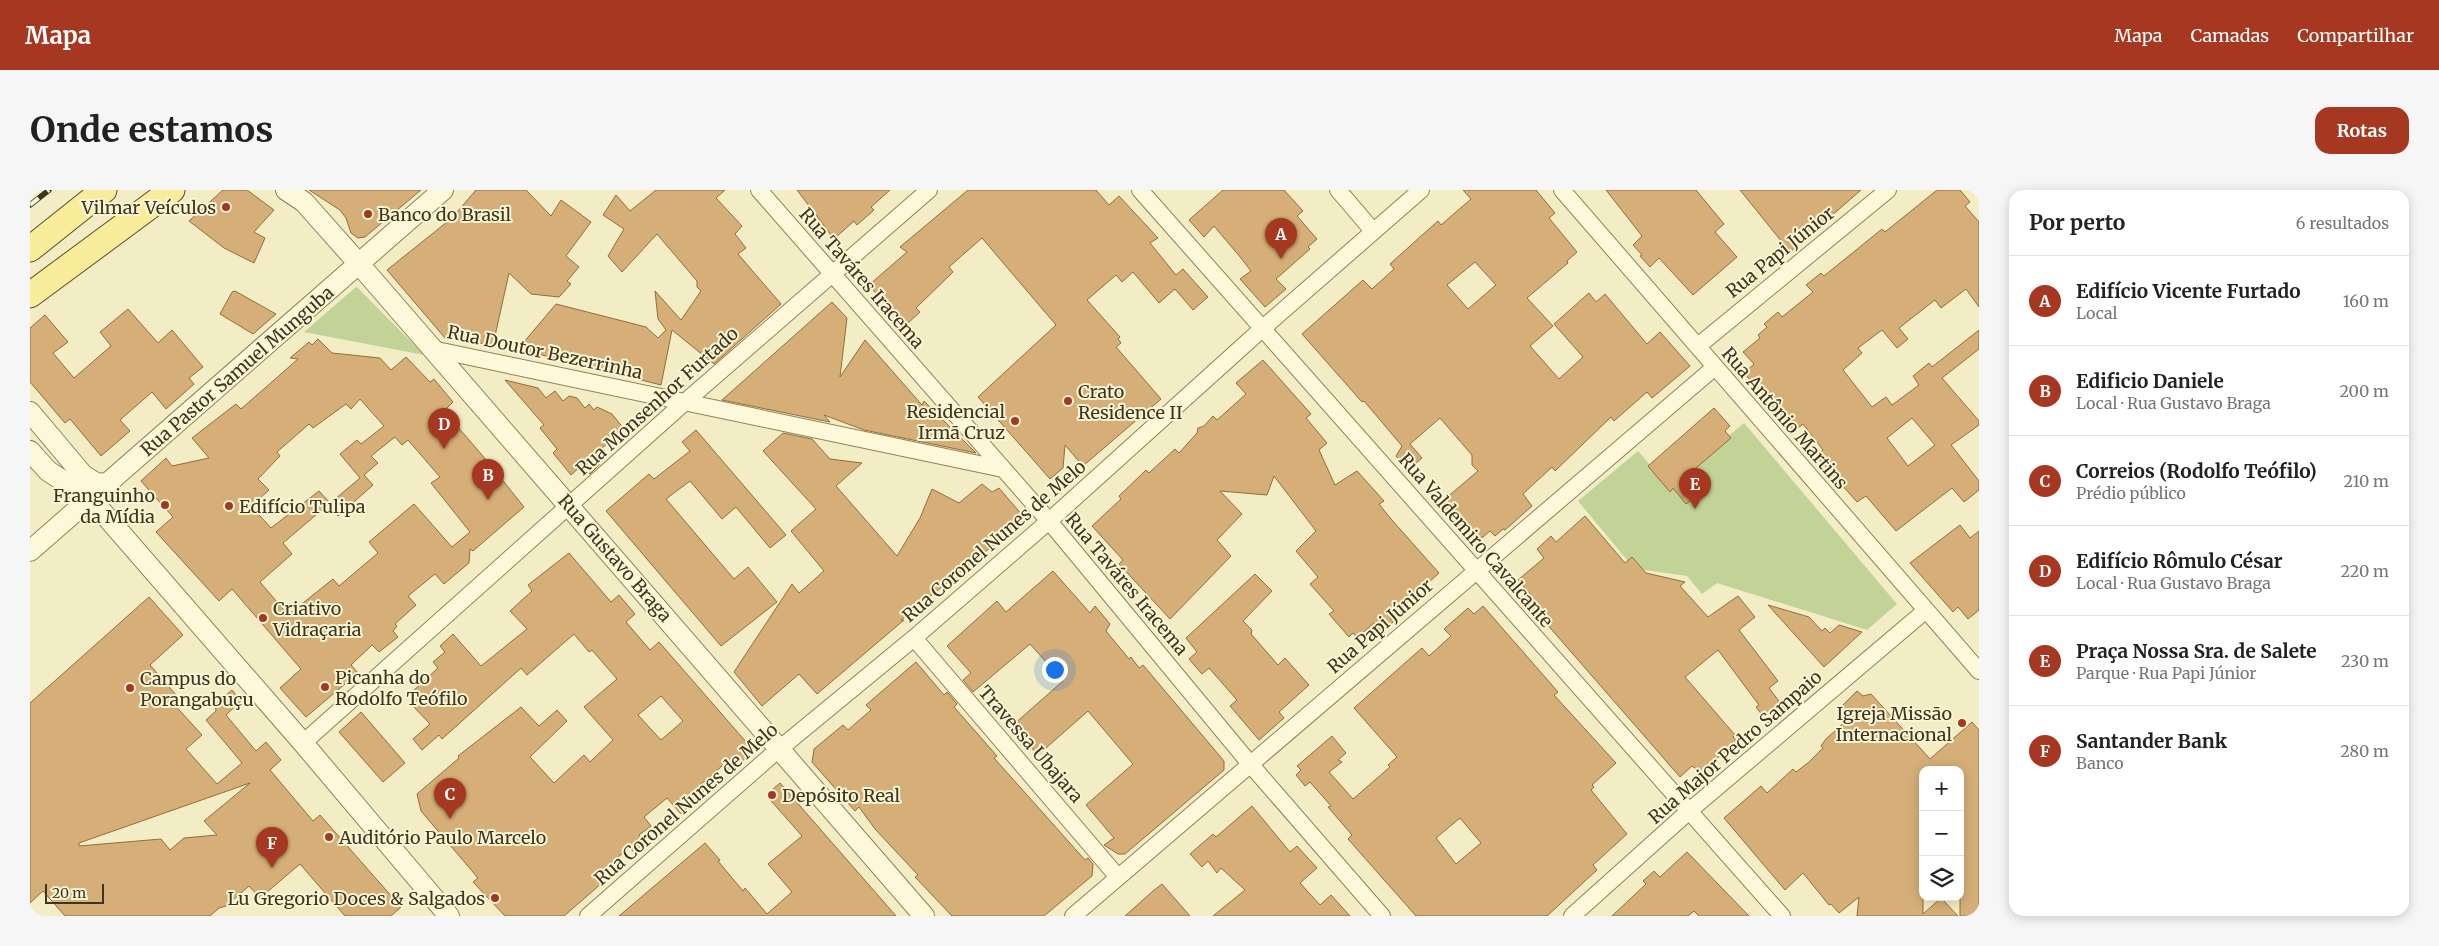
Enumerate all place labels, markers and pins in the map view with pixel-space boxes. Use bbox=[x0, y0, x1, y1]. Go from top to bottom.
place label: Vilmar Veículos bbox=[81, 196, 216, 219]
marker: Vilmar Veículos bbox=[220, 201, 232, 213]
place label: Banco do Brasil bbox=[378, 203, 512, 226]
marker: Banco do Brasil bbox=[362, 208, 374, 220]
pin: A bbox=[1265, 218, 1297, 259]
place label: Crato Residence II bbox=[1078, 380, 1183, 424]
marker: Crato Residence II bbox=[1062, 395, 1074, 407]
place label: Residencial Irmã Cruz bbox=[906, 400, 1005, 444]
pin: D bbox=[428, 408, 460, 449]
marker: Residencial Irmã Cruz bbox=[1009, 415, 1021, 427]
pin: B bbox=[472, 459, 504, 500]
pin: E bbox=[1679, 468, 1711, 509]
place label: Franguinho da Mídia bbox=[53, 484, 155, 528]
place label: Edifício Tulipa bbox=[239, 495, 366, 518]
marker: Franguinho da Mídia bbox=[159, 499, 171, 511]
marker: Edifício Tulipa bbox=[223, 500, 235, 512]
place label: Criativo Vidraçaria bbox=[272, 597, 362, 641]
marker: Criativo Vidraçaria bbox=[257, 612, 269, 624]
place label: Picanha do Rodolfo Teófilo bbox=[335, 666, 467, 710]
place label: Campus do Porangabuçu bbox=[140, 667, 254, 711]
marker: Picanha do Rodolfo Teófilo bbox=[319, 681, 331, 693]
marker: Campus do Porangabuçu bbox=[124, 682, 136, 694]
place label: Igreja Missão Internacional bbox=[1836, 702, 1952, 746]
marker: Igreja Missão Internacional bbox=[1956, 717, 1968, 729]
pin: C bbox=[434, 778, 466, 819]
place label: Depósito Real bbox=[782, 784, 901, 807]
marker: Depósito Real bbox=[766, 789, 778, 801]
place label: Auditório Paulo Marcelo bbox=[338, 826, 546, 849]
pin: F bbox=[256, 827, 288, 868]
marker: Auditório Paulo Marcelo bbox=[323, 831, 335, 843]
place label: Lu Gregorio Doces & Salgados bbox=[227, 887, 485, 910]
marker: Lu Gregorio Doces & Salgados bbox=[489, 892, 501, 904]

